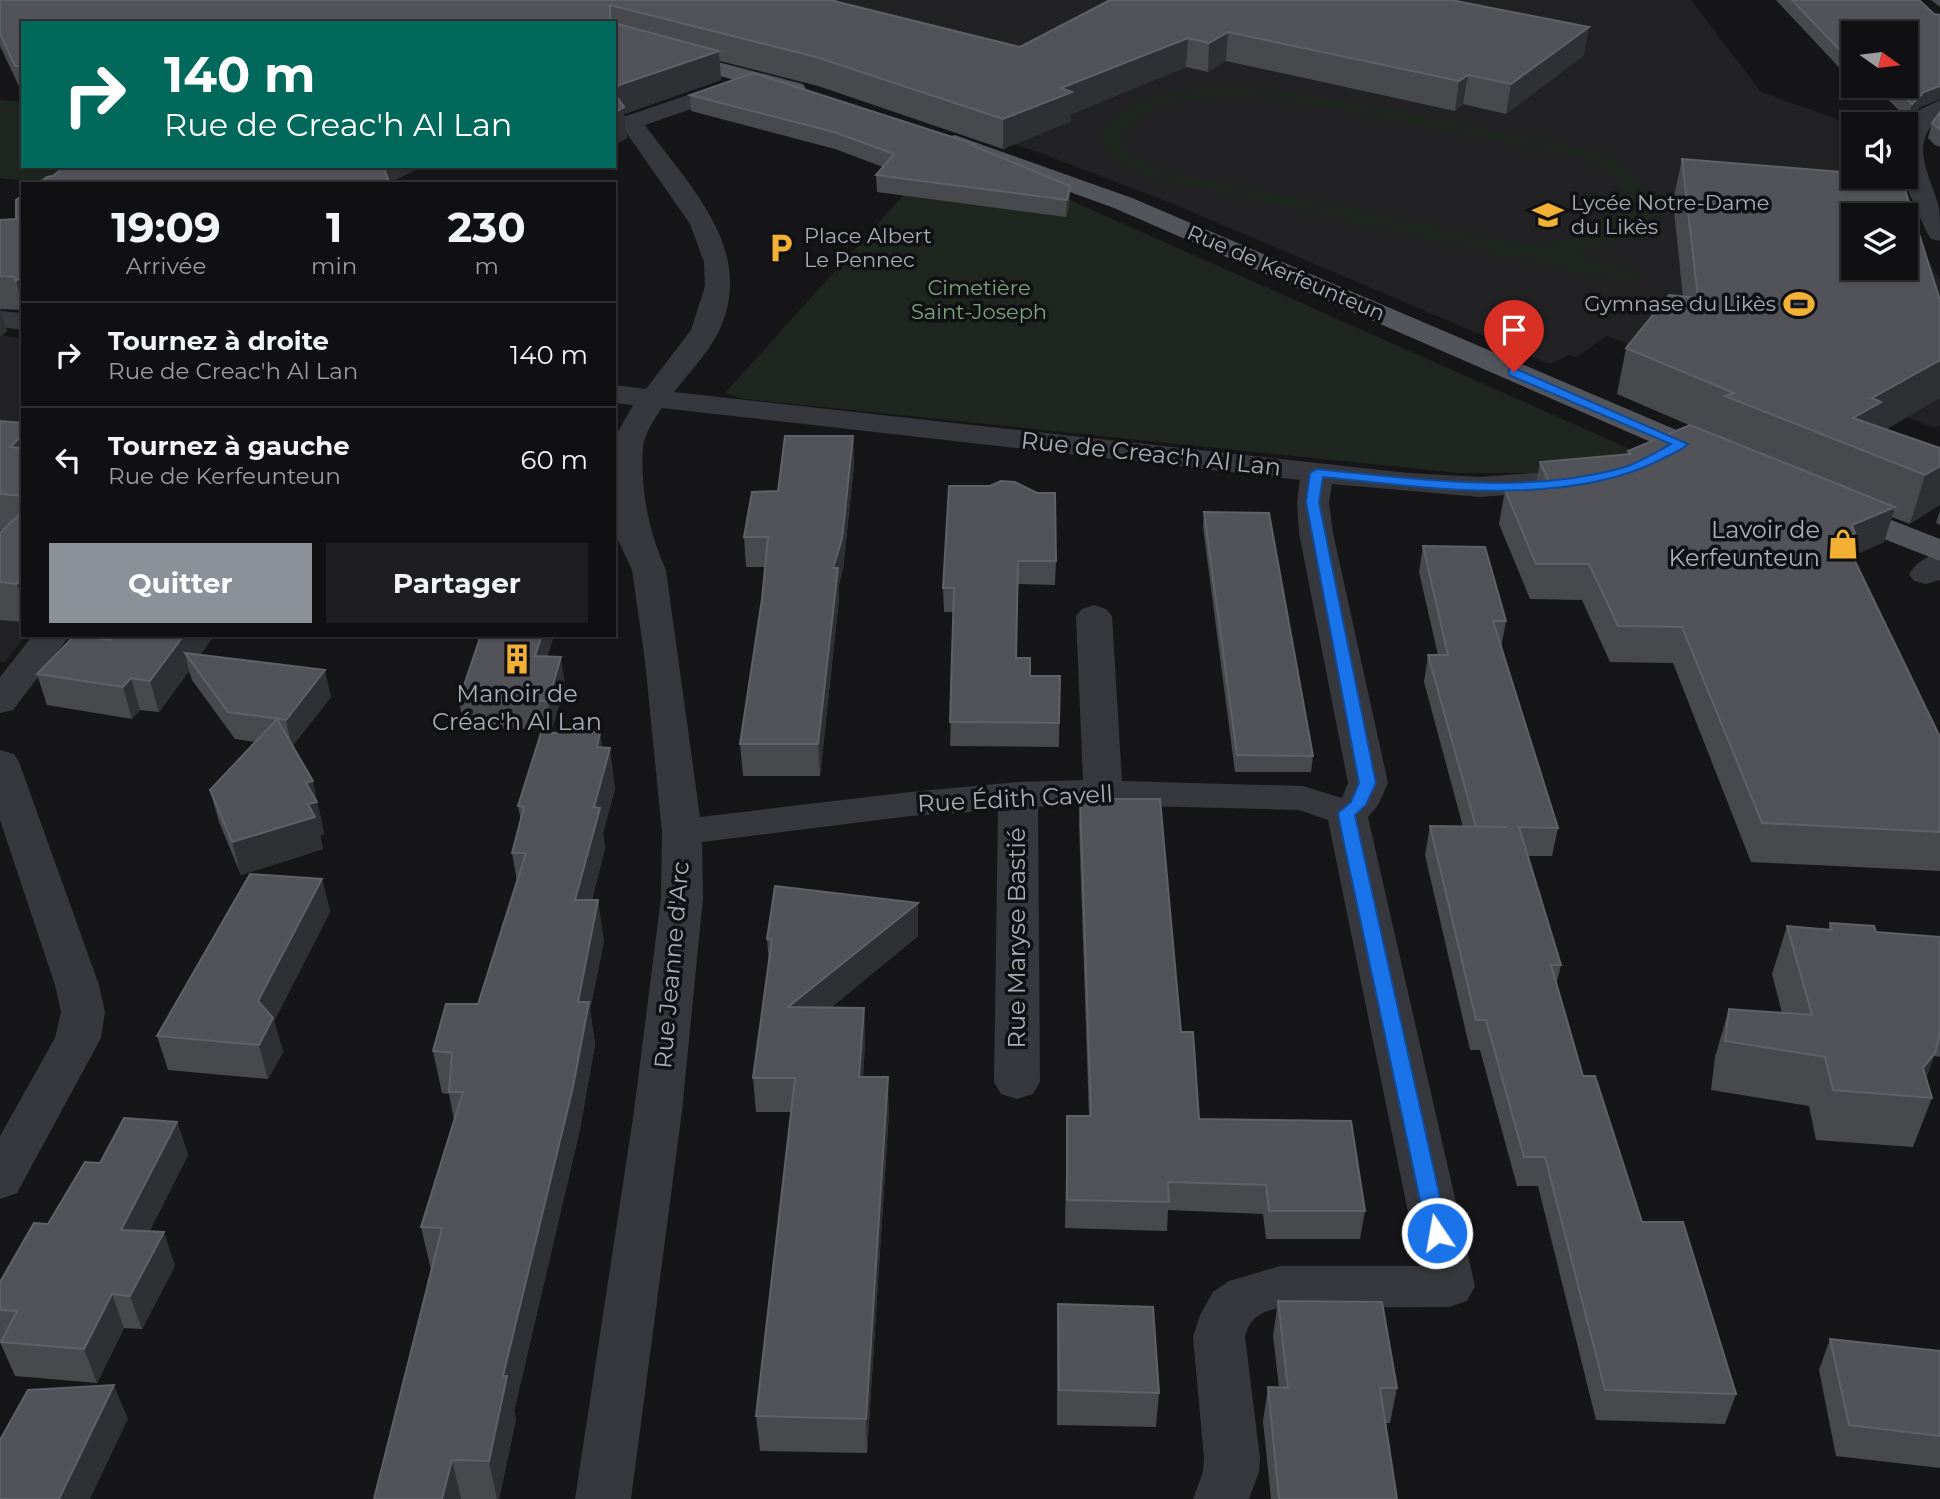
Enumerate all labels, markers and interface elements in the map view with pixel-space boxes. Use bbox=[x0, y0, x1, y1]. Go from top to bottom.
north arrow bbox=[1841, 21, 1918, 98]
map controls bbox=[1841, 21, 1918, 280]
text: 140 m bbox=[164, 45, 316, 104]
icon: right bbox=[49, 49, 140, 140]
text: Rue de Creac'h Al Lan bbox=[164, 105, 512, 144]
button: sound bbox=[1841, 112, 1918, 189]
place label: Lycée Notre-Dame du Likès bbox=[1571, 190, 1769, 239]
school or university icon: Lycée Notre-Dame du Likès bbox=[1531, 198, 1565, 232]
text: 19:09 bbox=[111, 201, 221, 253]
text: 1 bbox=[326, 201, 342, 253]
text: 230 bbox=[448, 201, 526, 253]
button: layers bbox=[1841, 203, 1918, 280]
street label: Rue de Kerfeunteun bbox=[1184, 220, 1389, 326]
place label: Place Albert Le Pennec bbox=[804, 223, 932, 272]
parking icon: Place Albert Le Pennec bbox=[764, 231, 798, 265]
text: Arrivée bbox=[126, 252, 206, 280]
text: min bbox=[311, 252, 357, 280]
text: m bbox=[474, 252, 499, 280]
park label: Cimetière Saint-Joseph bbox=[911, 275, 1047, 324]
sports icon: Gymnase du Likès bbox=[1782, 287, 1816, 321]
place label: Gymnase du Likès bbox=[1584, 291, 1776, 316]
pin bbox=[1484, 300, 1544, 372]
icon: arrive bbox=[1495, 311, 1533, 349]
text: Tournez à droite bbox=[108, 325, 329, 357]
icon: right bbox=[49, 336, 87, 374]
text: 140 m bbox=[510, 339, 588, 371]
text: Rue de Creac'h Al Lan bbox=[108, 357, 358, 385]
street label: Rue de Creac'h Al Lan bbox=[1020, 425, 1283, 482]
text: Tournez à gauche bbox=[108, 430, 350, 462]
icon: left bbox=[49, 441, 87, 479]
text: 60 m bbox=[521, 444, 588, 476]
text: Rue de Kerfeunteun bbox=[108, 462, 341, 490]
place label: Lavoir de Kerfeunteun bbox=[1668, 515, 1820, 572]
shop icon: Lavoir de Kerfeunteun bbox=[1826, 527, 1860, 561]
button: Quitter bbox=[49, 543, 312, 623]
button: Partager bbox=[326, 543, 588, 623]
building icon: Manoir de Créac'h Al Lan bbox=[500, 642, 534, 676]
place label: Manoir de Créac'h Al Lan bbox=[432, 679, 602, 736]
street label: Rue Édith Cavell bbox=[916, 779, 1113, 818]
street label: Rue Maryse Bastié bbox=[1002, 828, 1031, 1048]
street label: Rue Jeanne d'Arc bbox=[648, 860, 695, 1070]
position arrow bbox=[1400, 1196, 1474, 1270]

